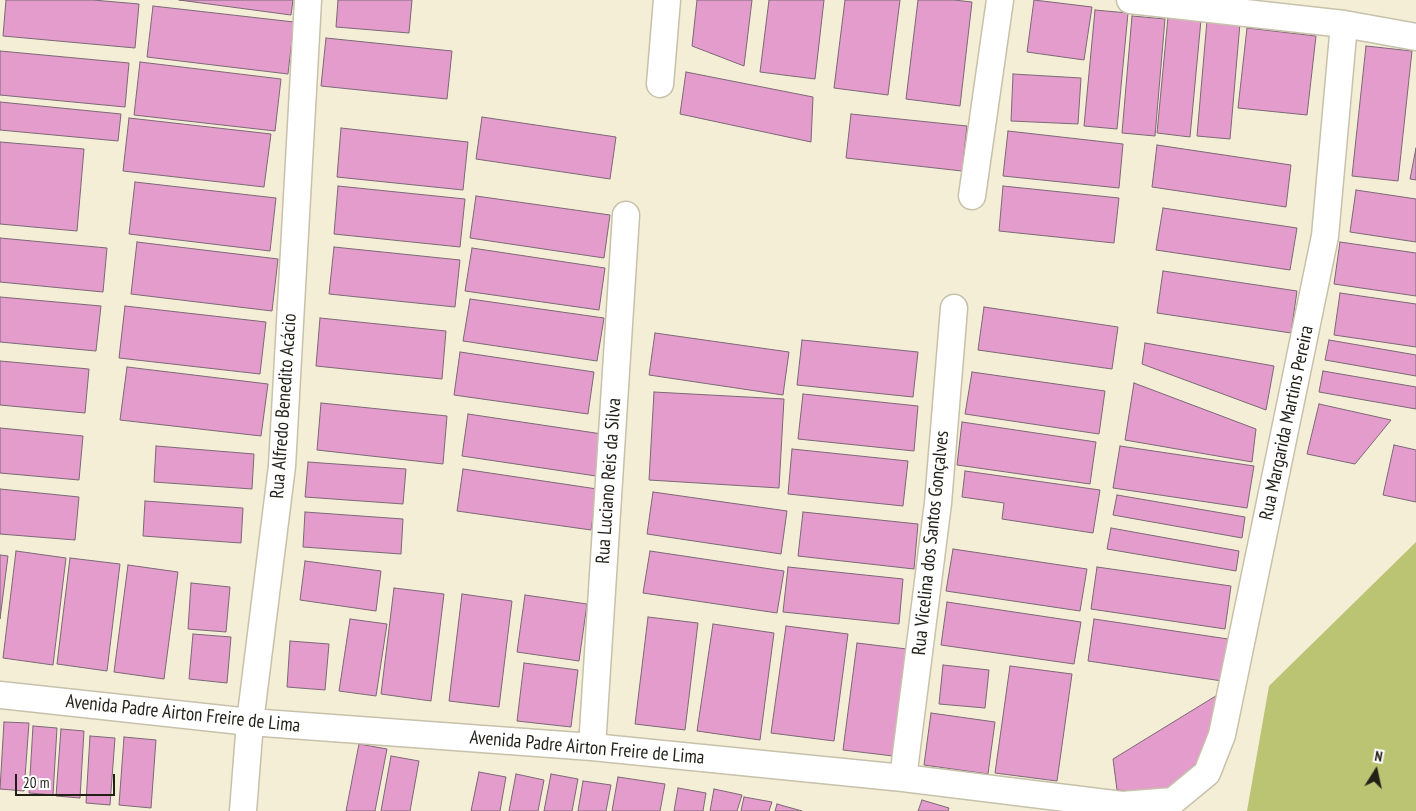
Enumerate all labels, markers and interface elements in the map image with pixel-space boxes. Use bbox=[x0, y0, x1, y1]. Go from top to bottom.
street label: Rua Alfredo Benedito Acácio bbox=[266, 313, 302, 499]
street label: Rua Margarida Martins Pereira bbox=[1255, 324, 1319, 522]
street label: Rua Luciano Reis da Silva bbox=[592, 397, 626, 565]
street label: Rua Vicelina dos Santos Gonçalves bbox=[908, 430, 954, 656]
street label: Avenida Padre Airton Freire de Lima bbox=[65, 690, 301, 738]
street label: Avenida Padre Airton Freire de Lima bbox=[469, 726, 705, 770]
north arrow bbox=[1351, 746, 1401, 796]
text: N bbox=[1373, 747, 1384, 766]
scale bar bbox=[18, 764, 118, 796]
text: 20 m bbox=[23, 773, 49, 792]

